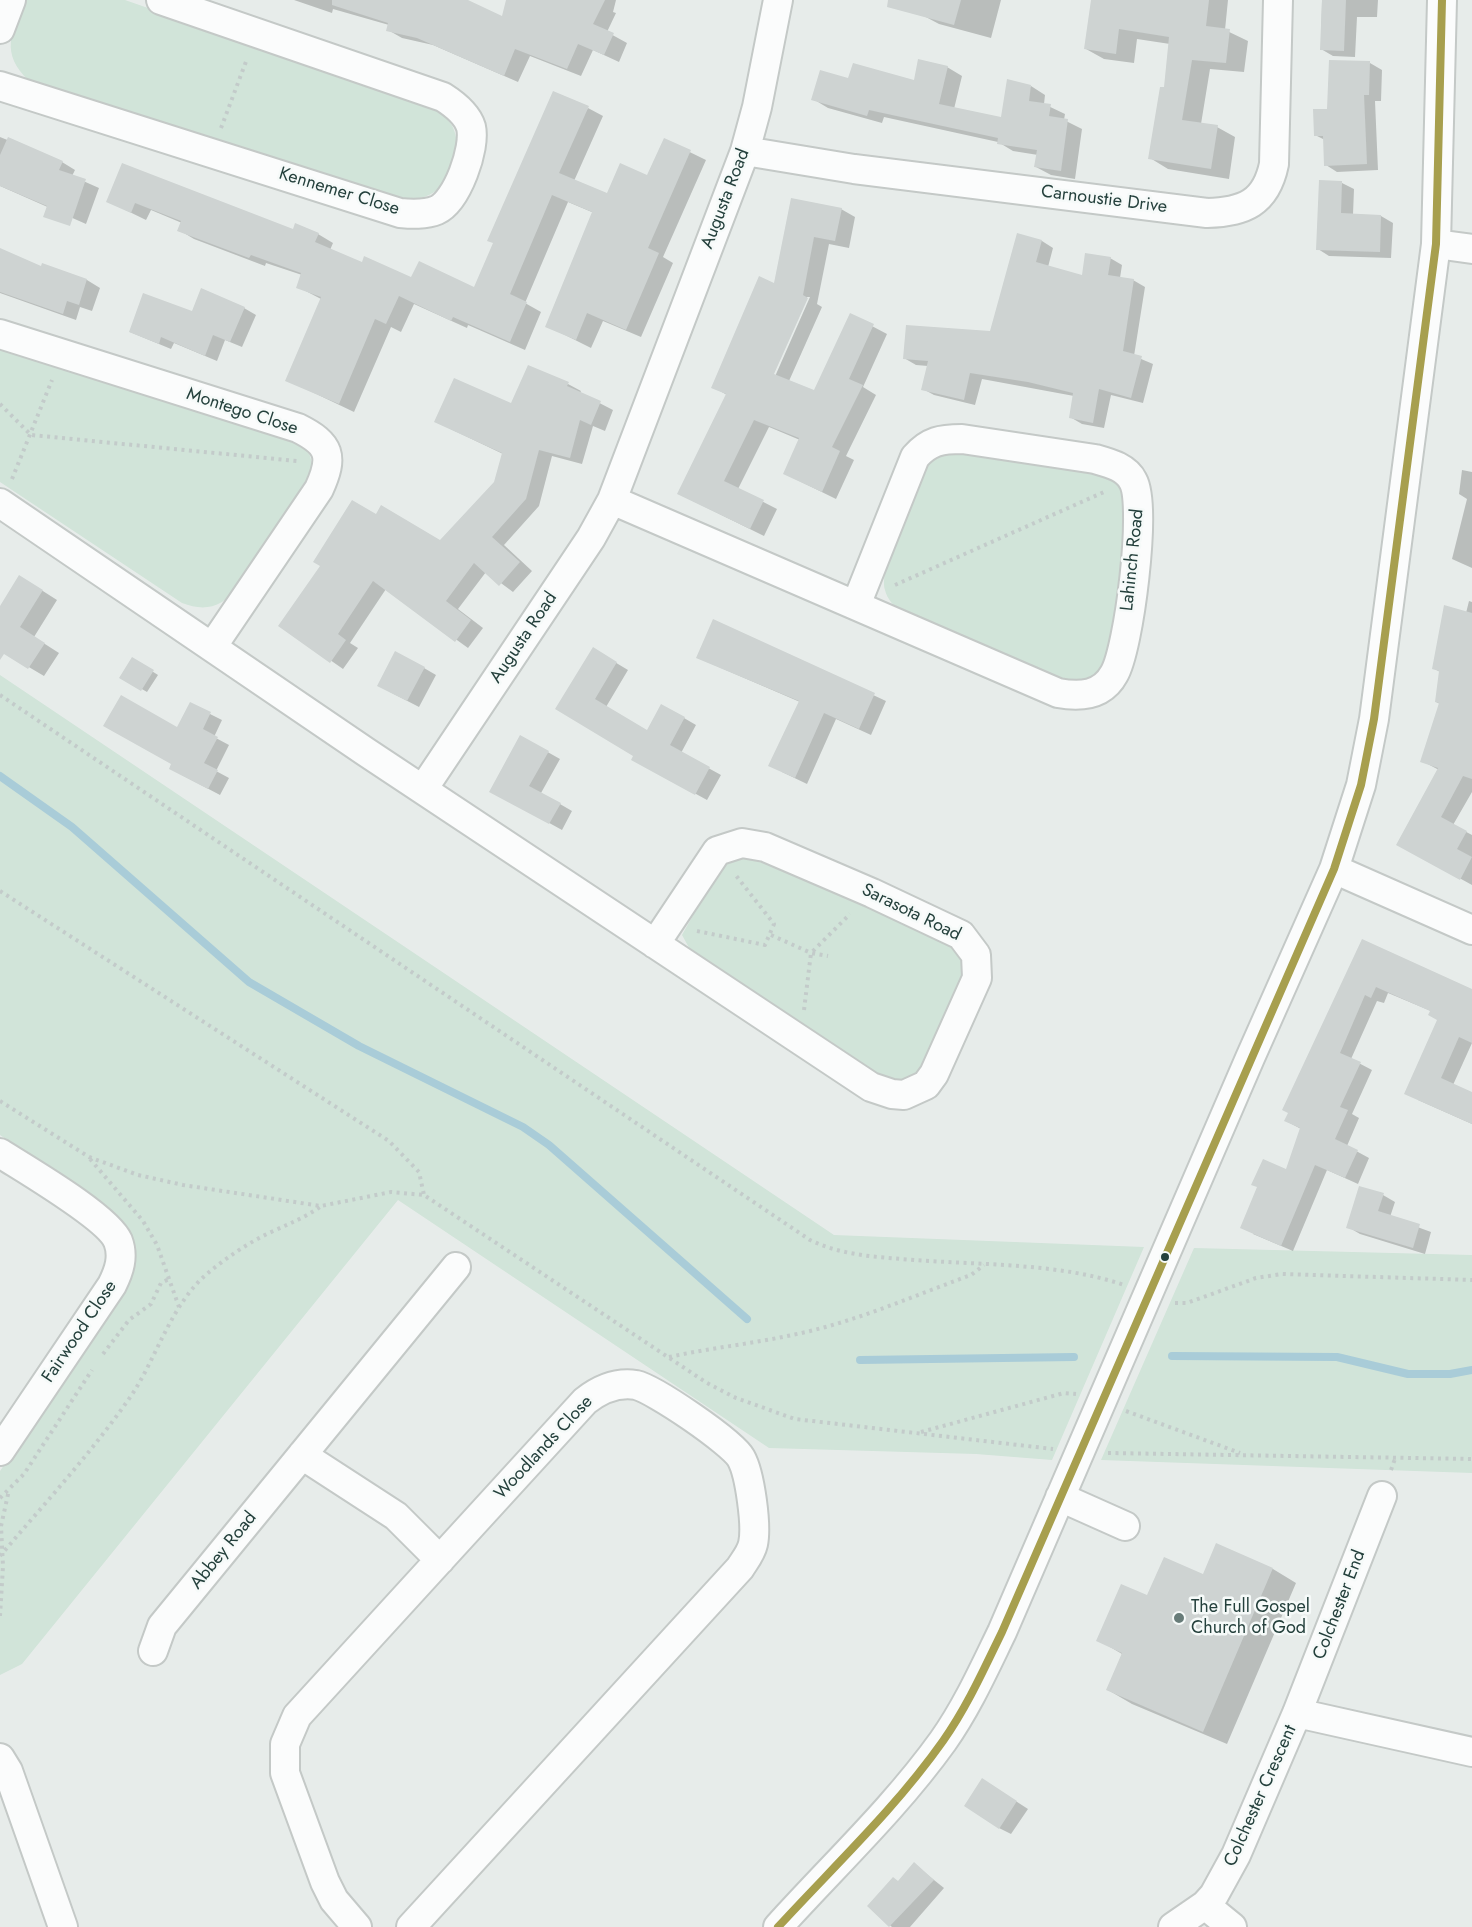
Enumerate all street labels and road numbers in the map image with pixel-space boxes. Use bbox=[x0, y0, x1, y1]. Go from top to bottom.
street label: Augusta Road bbox=[697, 146, 755, 252]
street label: Kennemer Close bbox=[276, 163, 402, 221]
street label: Carnoustie Drive bbox=[1040, 182, 1168, 218]
street label: Montego Close bbox=[184, 384, 300, 440]
street label: Lahinch Road bbox=[1117, 508, 1149, 612]
street label: Augusta Road bbox=[486, 588, 562, 688]
street label: Sarasota Road bbox=[858, 880, 964, 946]
street label: Fairwood Close bbox=[38, 1277, 122, 1387]
street label: Woodlands Close bbox=[490, 1392, 598, 1504]
street label: Abbey Road bbox=[186, 1508, 262, 1594]
street label: Colchester End bbox=[1309, 1547, 1371, 1663]
street label: Colchester Crescent bbox=[1220, 1722, 1302, 1870]

